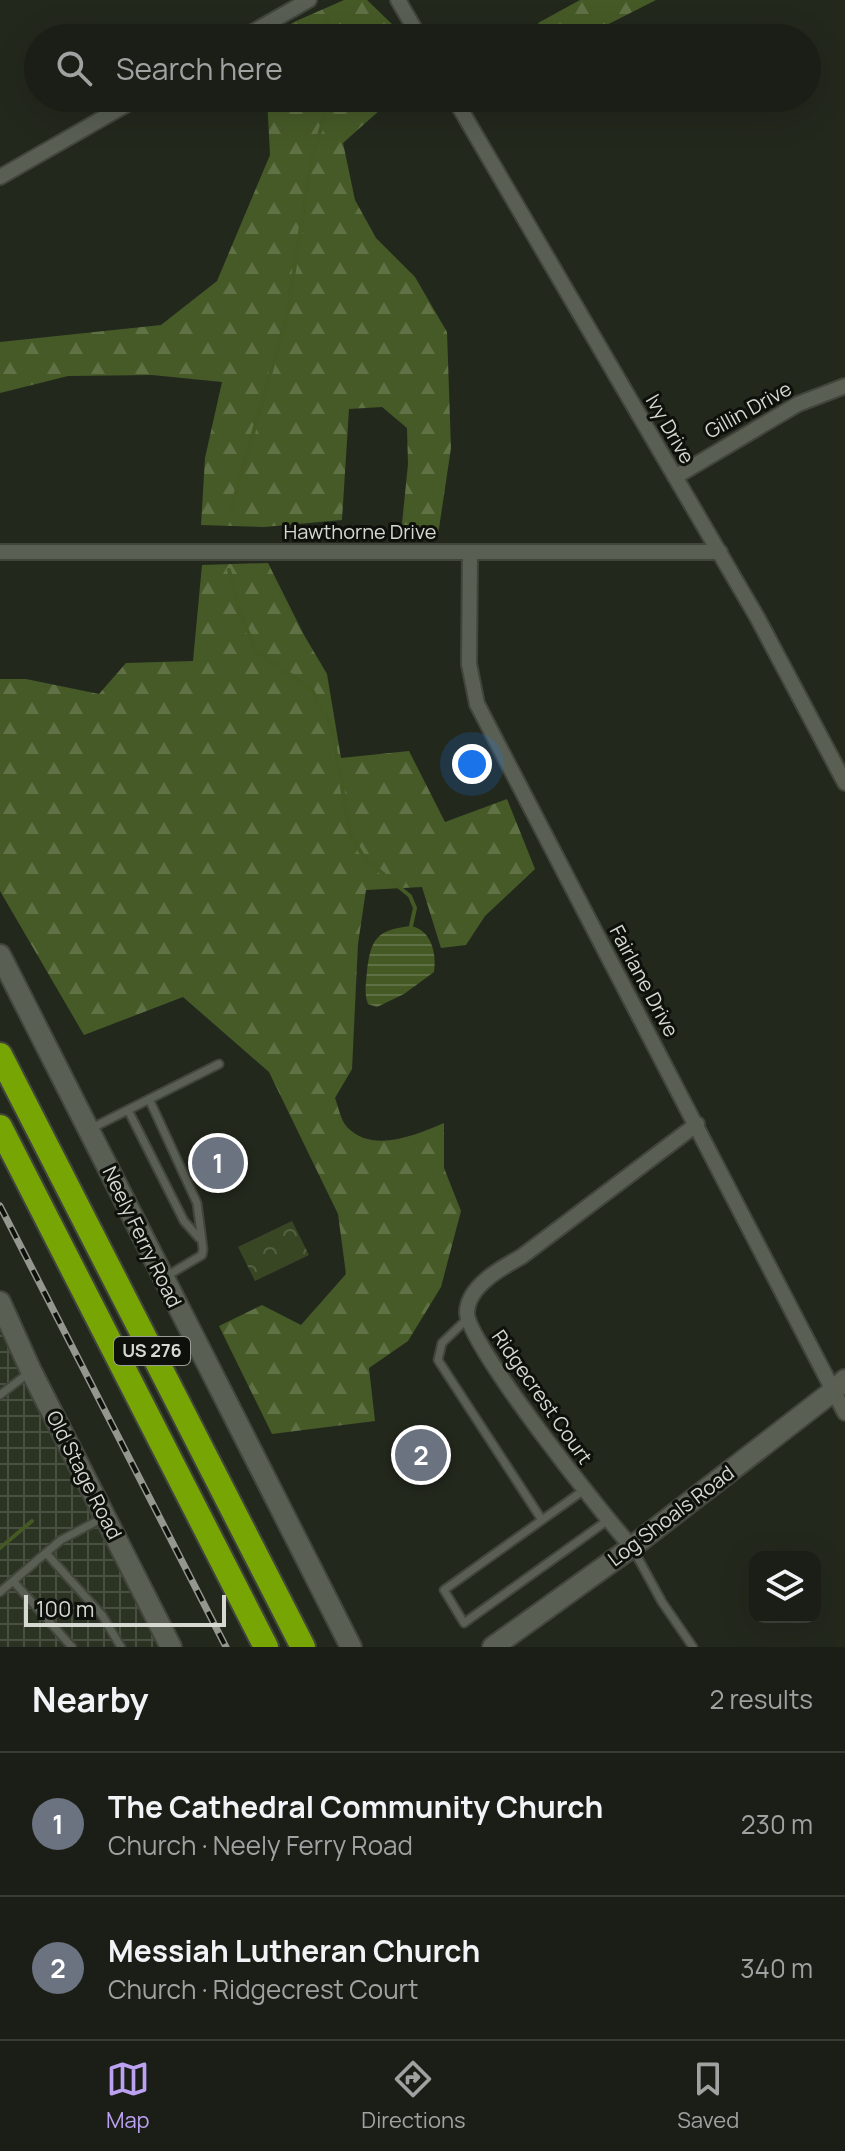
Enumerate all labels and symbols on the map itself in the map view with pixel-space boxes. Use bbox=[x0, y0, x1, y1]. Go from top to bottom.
street label: Gillin Drive bbox=[699, 375, 796, 445]
street label: Ivy Drive bbox=[640, 389, 701, 468]
street label: Hawthorne Drive bbox=[284, 518, 436, 545]
your location bbox=[452, 744, 492, 784]
street label: Fairlane Drive bbox=[604, 920, 685, 1041]
pin: 1 bbox=[192, 1133, 244, 1193]
street label: Neely Ferry Road bbox=[97, 1162, 188, 1312]
street label: Ridgecrest Court bbox=[486, 1324, 599, 1469]
road number: US 276 bbox=[114, 1337, 190, 1365]
street label: Old Stage Road bbox=[40, 1406, 129, 1544]
pin: 2 bbox=[395, 1425, 447, 1485]
street label: Log Shoals Road bbox=[602, 1459, 739, 1572]
scale bar bbox=[24, 1591, 226, 1627]

